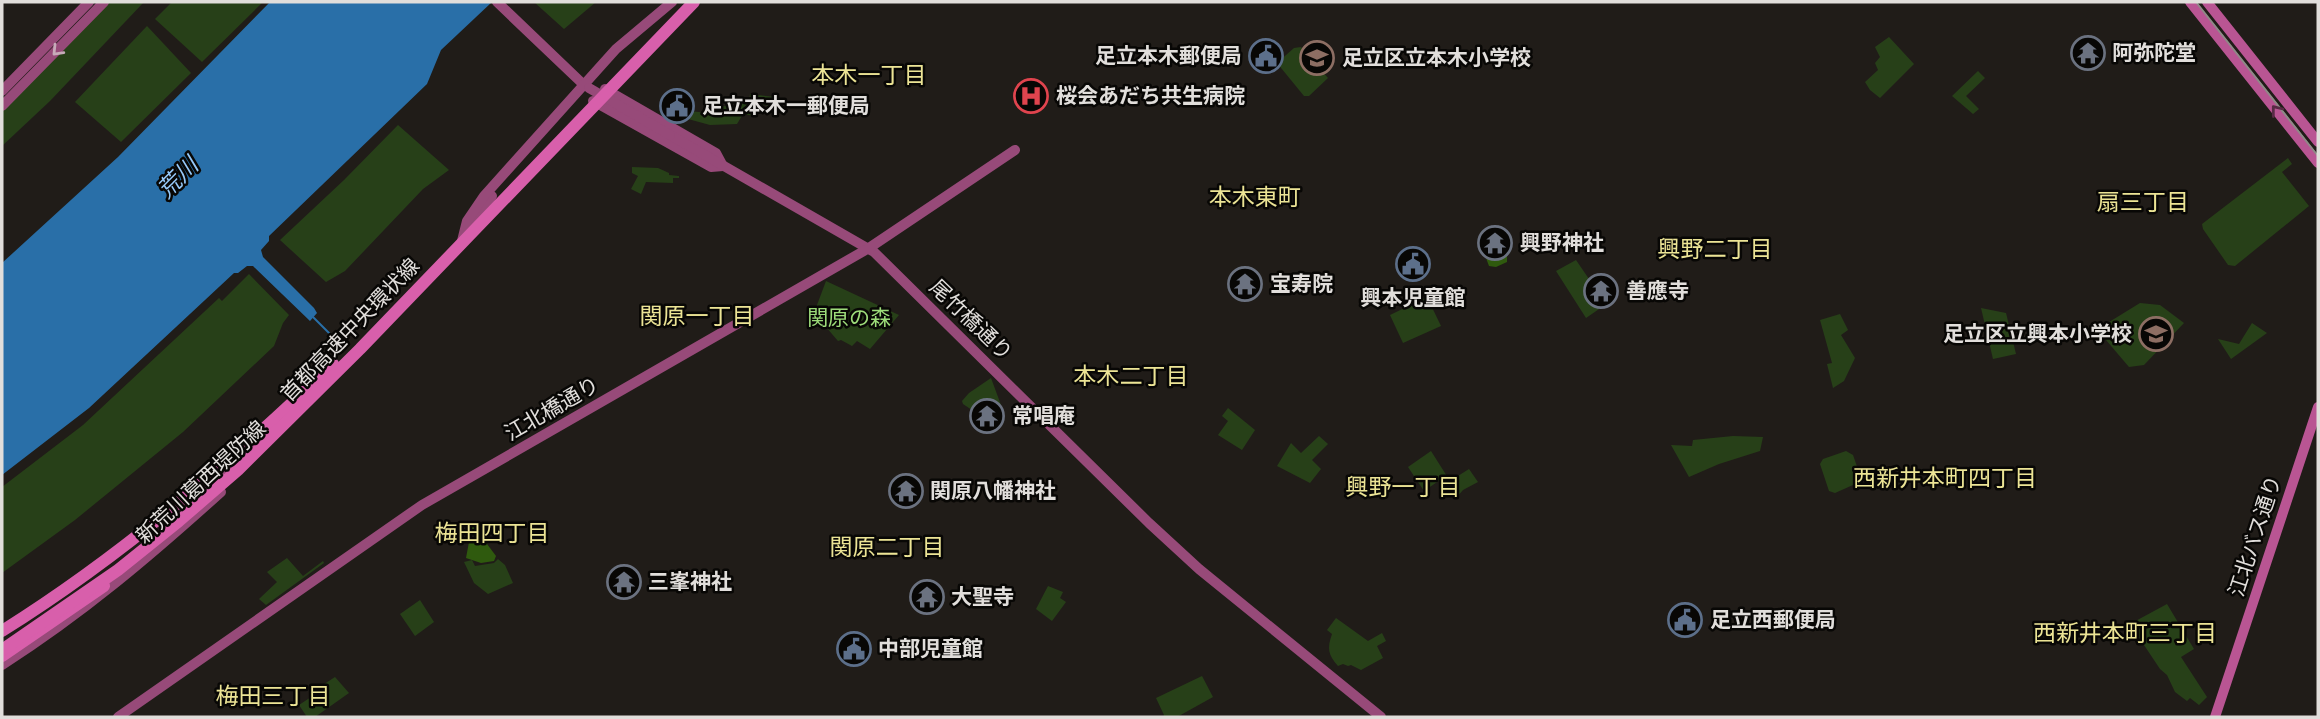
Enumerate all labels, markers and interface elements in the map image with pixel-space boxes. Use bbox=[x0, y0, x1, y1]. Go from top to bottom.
temple icon: 阿弥陀堂 bbox=[2069, 34, 2107, 72]
public building icon: 足立本木郵便局 bbox=[1247, 37, 1285, 75]
school or university icon: 足立区立本木小学校 bbox=[1298, 39, 1336, 77]
place label: 阿弥陀堂 bbox=[2112, 41, 2196, 65]
one-way arrow bbox=[53, 43, 66, 56]
place label: 足立本木郵便局 bbox=[1095, 44, 1242, 68]
place label: 足立区立本木小学校 bbox=[1342, 46, 1531, 70]
district label: 本木一丁目 bbox=[812, 62, 927, 89]
hospital icon: 桜会あだち共生病院 bbox=[1012, 77, 1050, 115]
place label: 桜会あだち共生病院 bbox=[1056, 84, 1245, 108]
public building icon: 足立本木一郵便局 bbox=[658, 87, 696, 125]
place label: 足立本木一郵便局 bbox=[702, 94, 870, 118]
one-way arrow bbox=[2271, 105, 2284, 118]
water label: 荒川 bbox=[152, 150, 206, 204]
district label: 本木東町 bbox=[1209, 184, 1301, 211]
district label: 扇三丁目 bbox=[2097, 189, 2189, 216]
temple icon: 興野神社 bbox=[1476, 224, 1514, 262]
place label: 興野神社 bbox=[1520, 231, 1604, 255]
district label: 興野二丁目 bbox=[1658, 236, 1773, 263]
public building icon: 興本児童館 bbox=[1394, 245, 1432, 283]
street label: 首都高速中央環状線 bbox=[276, 254, 424, 406]
temple icon: 宝寿院 bbox=[1226, 265, 1264, 303]
place label: 宝寿院 bbox=[1270, 272, 1333, 296]
temple icon: 善應寺 bbox=[1582, 272, 1620, 310]
street label: 尾竹橋通り bbox=[925, 275, 1017, 365]
place label: 善應寺 bbox=[1626, 279, 1689, 303]
place label: 興本児童館 bbox=[1361, 286, 1466, 310]
district label: 関原一丁目 bbox=[640, 303, 755, 330]
park label: 関原の森 bbox=[807, 306, 891, 330]
school or university icon: 足立区立興本小学校 bbox=[2137, 315, 2175, 353]
place label: 足立区立興本小学校 bbox=[1943, 322, 2132, 346]
district label: 本木二丁目 bbox=[1074, 363, 1189, 390]
street label: 江北橋通り bbox=[501, 372, 603, 446]
temple icon: 常唱庵 bbox=[968, 397, 1006, 435]
place label: 常唱庵 bbox=[1012, 404, 1075, 428]
street label: 新荒川葛西堤防線 bbox=[131, 416, 271, 548]
district label: 西新井本町四丁目 bbox=[1853, 465, 2037, 492]
temple icon: 関原八幡神社 bbox=[887, 472, 925, 510]
street label: 江北バス通り bbox=[2224, 472, 2286, 600]
district label: 興野一丁目 bbox=[1346, 474, 1461, 501]
place label: 関原八幡神社 bbox=[930, 479, 1056, 503]
district label: 梅田四丁目 bbox=[435, 520, 550, 547]
district label: 関原二丁目 bbox=[830, 534, 945, 561]
temple icon: 三峯神社 bbox=[605, 563, 643, 601]
place label: 三峯神社 bbox=[648, 570, 732, 594]
temple icon: 大聖寺 bbox=[908, 578, 946, 616]
place label: 大聖寺 bbox=[951, 585, 1014, 609]
public building icon: 足立西郵便局 bbox=[1666, 601, 1704, 639]
place label: 足立西郵便局 bbox=[1710, 608, 1836, 632]
district label: 西新井本町三丁目 bbox=[2033, 620, 2217, 647]
public building icon: 中部児童館 bbox=[835, 630, 873, 668]
place label: 中部児童館 bbox=[878, 637, 983, 661]
district label: 梅田三丁目 bbox=[216, 683, 331, 710]

